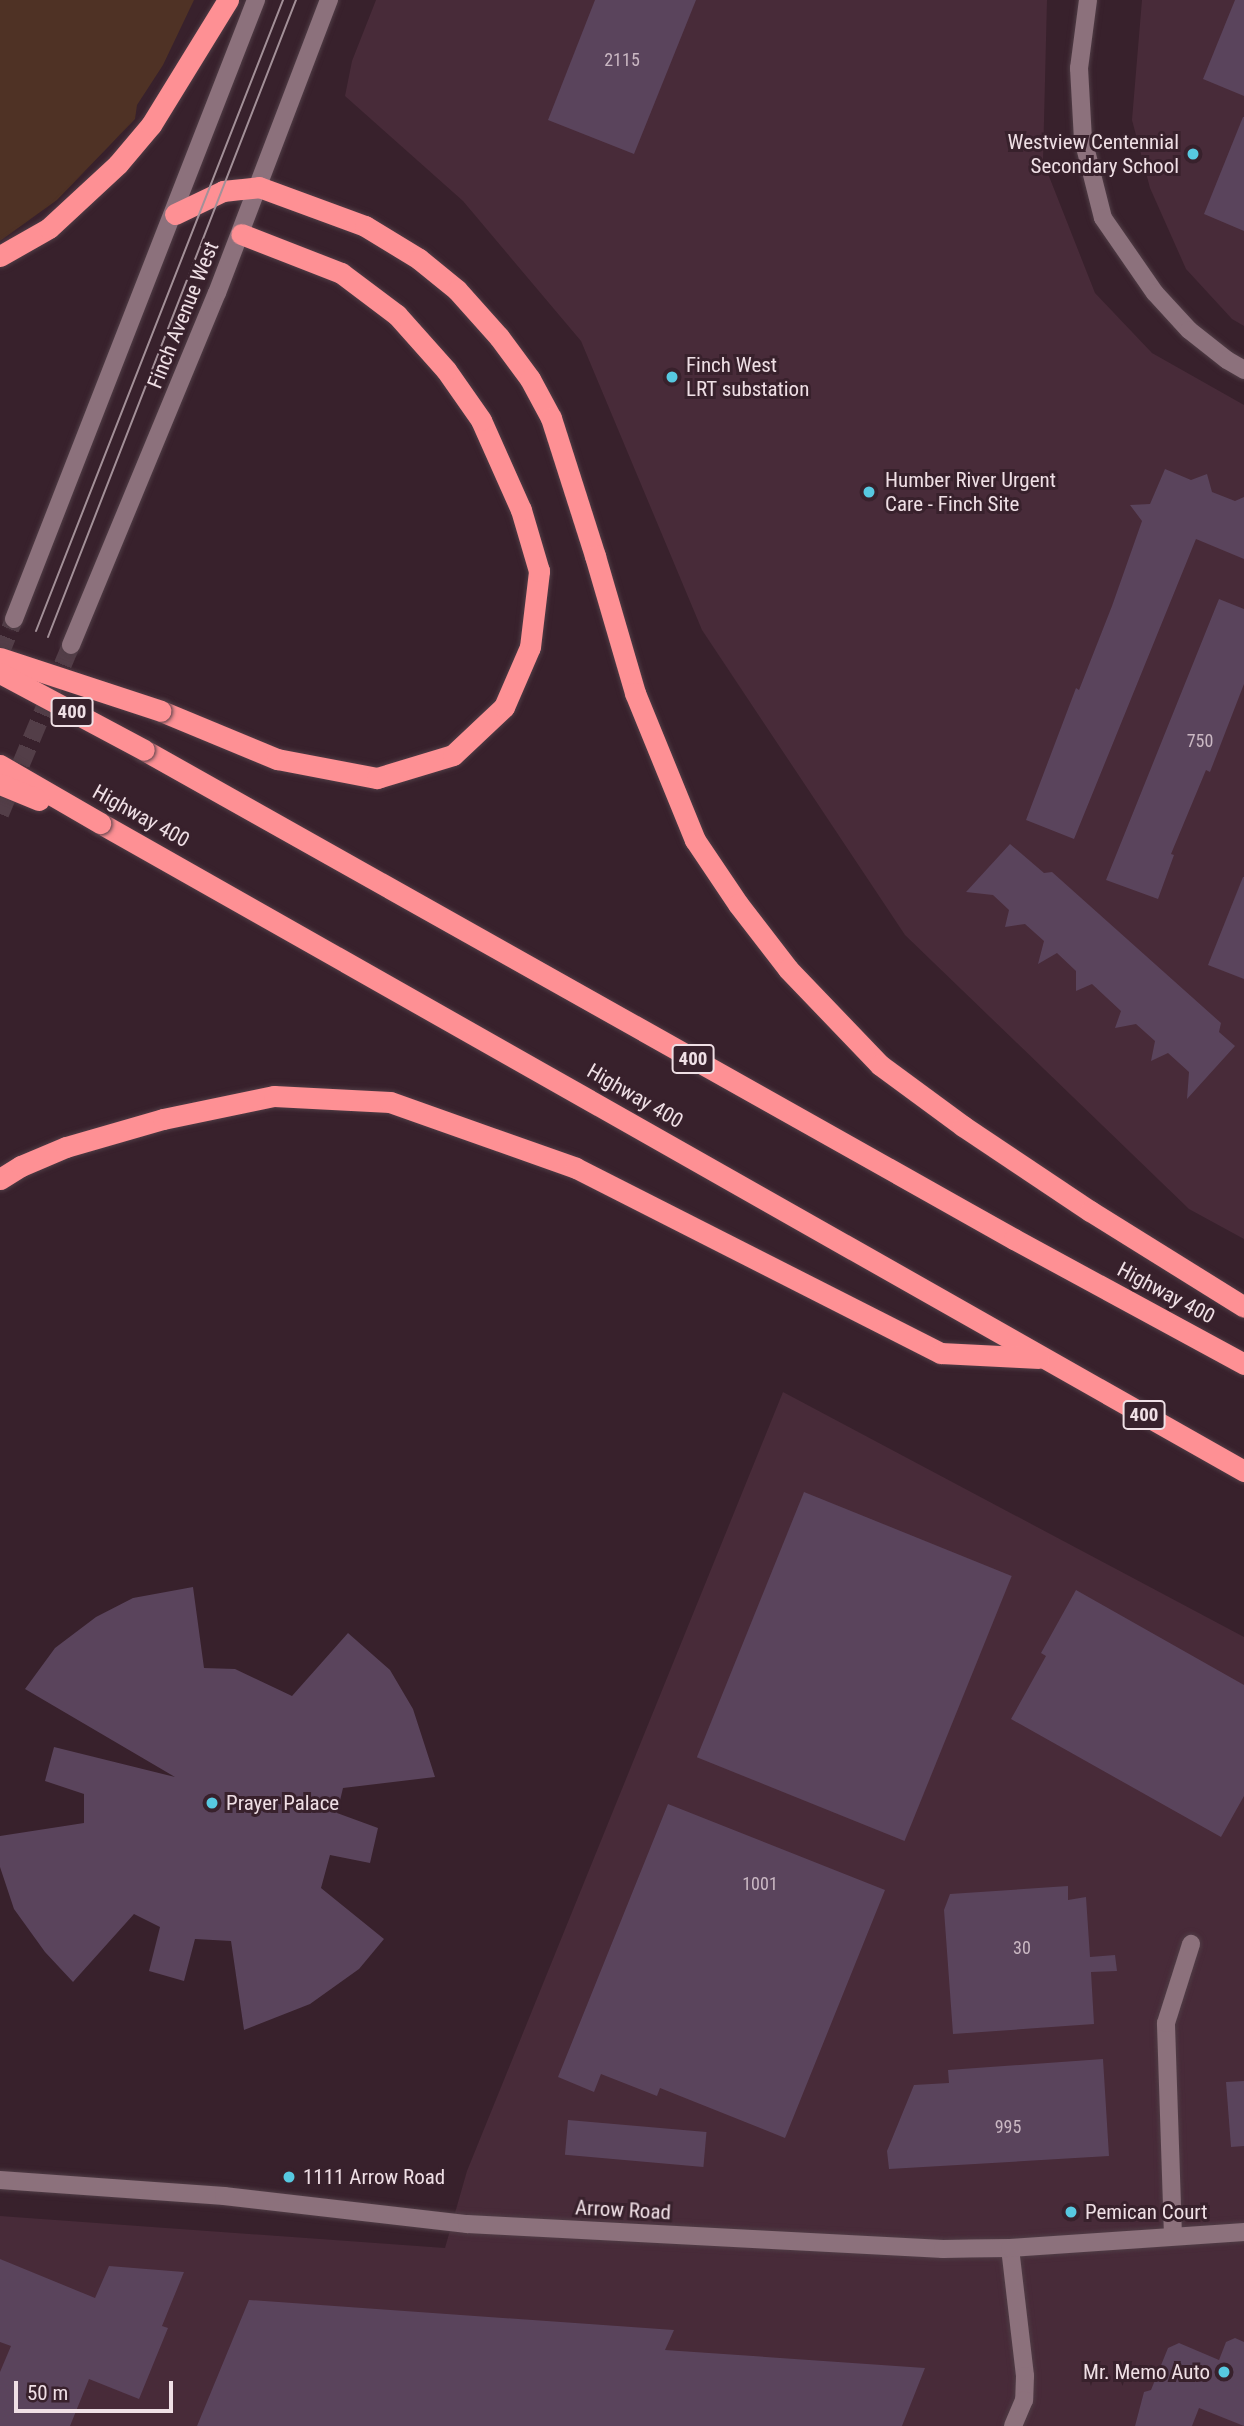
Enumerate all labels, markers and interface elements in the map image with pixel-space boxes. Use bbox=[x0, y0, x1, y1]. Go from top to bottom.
house number: 2115 bbox=[604, 49, 640, 71]
place label: Westview Centennial Secondary School bbox=[1008, 129, 1179, 179]
marker: Westview Centennial Secondary School bbox=[1185, 146, 1201, 162]
street label: Finch Avenue West bbox=[142, 238, 224, 392]
place label: Finch West LRT substation bbox=[686, 352, 810, 402]
marker: Finch West LRT substation bbox=[664, 369, 680, 385]
place label: Humber River Urgent Care - Finch Site bbox=[885, 467, 1056, 517]
marker: Humber River Urgent Care - Finch Site bbox=[859, 482, 879, 502]
road number: 400 bbox=[49, 696, 95, 727]
house number: 750 bbox=[1187, 730, 1213, 752]
street label: Highway 400 bbox=[88, 779, 194, 853]
road number: 400 bbox=[670, 1044, 716, 1074]
street label: Highway 400 bbox=[583, 1058, 687, 1134]
street label: Highway 400 bbox=[1113, 1257, 1219, 1329]
road number: 400 bbox=[1121, 1400, 1167, 1430]
place label: Prayer Palace bbox=[226, 1790, 339, 1816]
marker: Prayer Palace bbox=[204, 1795, 220, 1811]
house number: 1001 bbox=[742, 1873, 778, 1895]
house number: 30 bbox=[1013, 1937, 1031, 1959]
house number: 995 bbox=[995, 2116, 1021, 2138]
place label: 1111 Arrow Road bbox=[303, 2164, 445, 2190]
marker: 1111 Arrow Road bbox=[281, 2169, 297, 2185]
street label: Arrow Road bbox=[574, 2195, 672, 2225]
place label: Pemican Court bbox=[1085, 2199, 1207, 2225]
marker: Pemican Court bbox=[1063, 2204, 1079, 2220]
place label: Mr. Memo Auto bbox=[1083, 2359, 1210, 2385]
marker: Mr. Memo Auto bbox=[1216, 2364, 1232, 2380]
scale bar bbox=[18, 2366, 177, 2410]
text: 50 m bbox=[27, 2381, 68, 2405]

